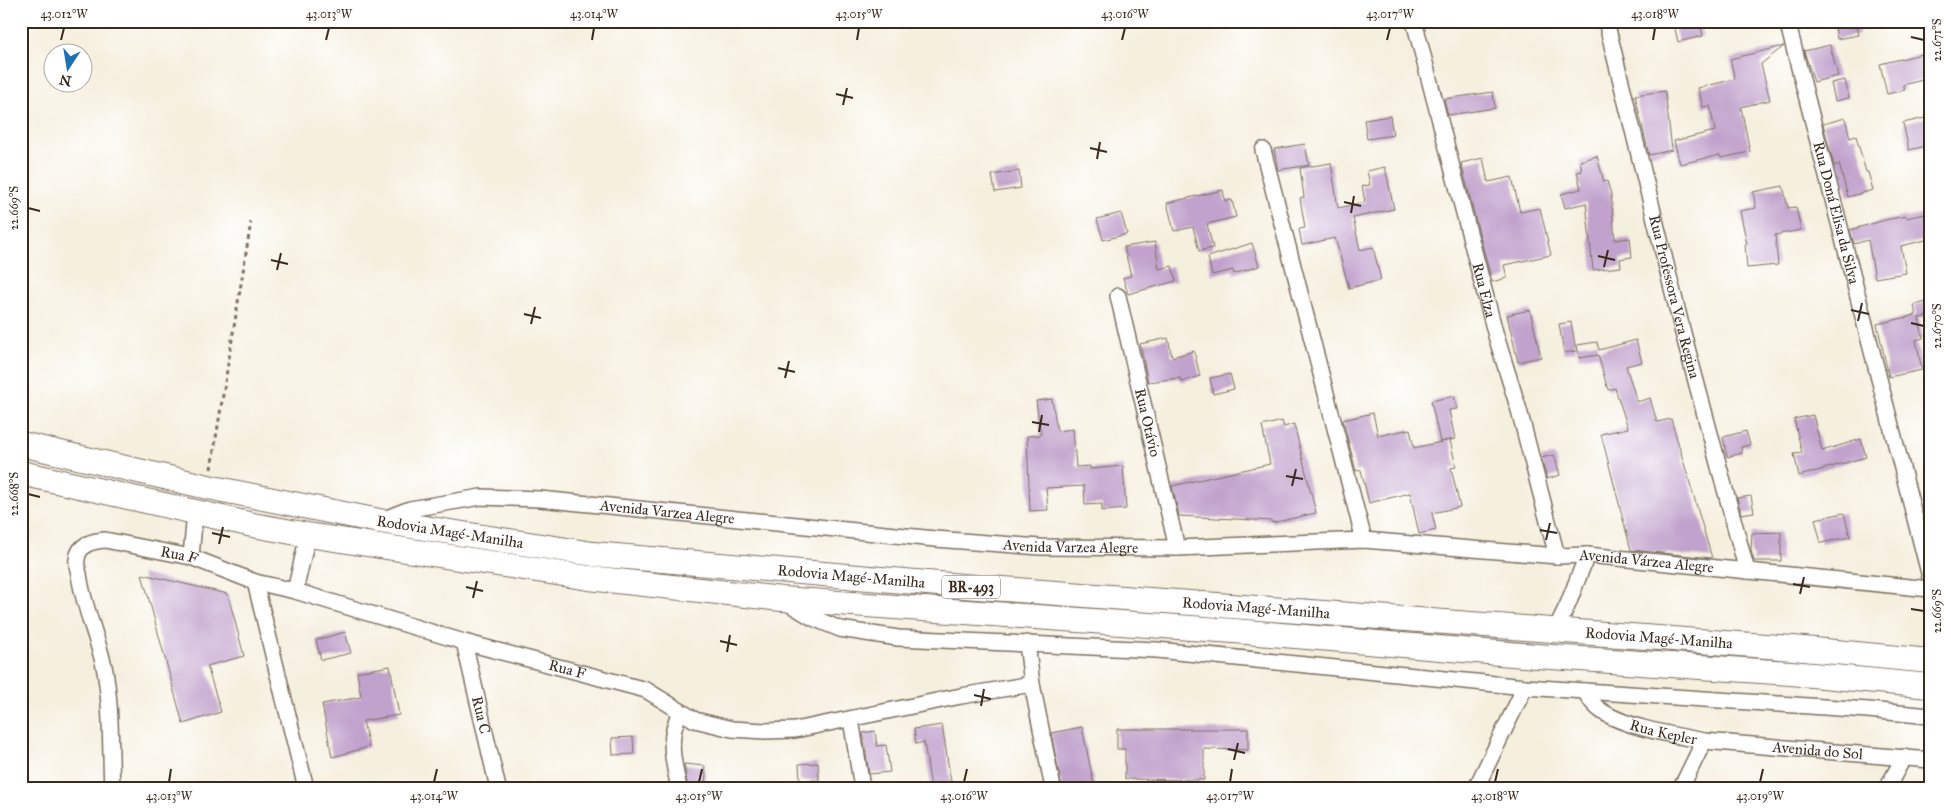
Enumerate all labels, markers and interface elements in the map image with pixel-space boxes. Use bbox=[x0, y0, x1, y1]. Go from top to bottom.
text: 43.012°W bbox=[40, 7, 88, 21]
text: 43.013°W bbox=[306, 7, 353, 21]
text: 43.014°W bbox=[570, 7, 619, 21]
text: 43.015°W bbox=[836, 7, 883, 21]
text: 43.016°W bbox=[1101, 7, 1149, 21]
text: 43.017°W bbox=[1366, 7, 1414, 21]
text: 43.018°W bbox=[1631, 7, 1679, 21]
text: 22.671°S bbox=[1930, 18, 1944, 62]
north arrow bbox=[42, 42, 92, 92]
text: N bbox=[58, 71, 73, 90]
street label: Rua Doná Elisa da Silva bbox=[1809, 140, 1863, 287]
text: 22.669°S bbox=[7, 186, 21, 230]
street label: Rua Professora Vera Regina bbox=[1645, 213, 1704, 381]
street label: Rua Elza bbox=[1468, 261, 1500, 320]
text: 22.670°S bbox=[1930, 303, 1944, 349]
street label: Rua Otávio bbox=[1131, 386, 1164, 459]
text: 22.668°S bbox=[7, 472, 21, 516]
street label: Avenida Varzea Alegre bbox=[598, 496, 735, 528]
street label: Rodovia Magé-Manilha bbox=[375, 512, 525, 552]
street label: Avenida Varzea Alegre bbox=[1001, 535, 1138, 557]
street label: Rua F bbox=[159, 542, 201, 568]
street label: Avenida Várzea Alegre bbox=[1578, 546, 1715, 577]
street label: Rodovia Magé-Manilha bbox=[777, 561, 927, 592]
road number: BR-493 bbox=[942, 576, 1000, 598]
text: 22.669°S bbox=[1930, 589, 1944, 633]
street label: Rodovia Magé-Manilha bbox=[1181, 593, 1331, 622]
street label: Rodovia Magé-Manilha bbox=[1584, 623, 1734, 653]
street label: Rua F bbox=[547, 656, 588, 683]
street label: Rua C bbox=[468, 694, 494, 736]
street label: Rua Kepler bbox=[1628, 716, 1699, 748]
street label: Avenida do Sol bbox=[1771, 738, 1865, 763]
text: 43.013°W bbox=[146, 789, 193, 803]
text: 43.014°W bbox=[410, 789, 459, 803]
text: 43.015°W bbox=[676, 789, 723, 803]
text: 43.016°W bbox=[940, 789, 988, 803]
text: 43.017°W bbox=[1206, 789, 1254, 803]
text: 43.018°W bbox=[1471, 789, 1519, 803]
text: 43.019°W bbox=[1736, 789, 1784, 803]

